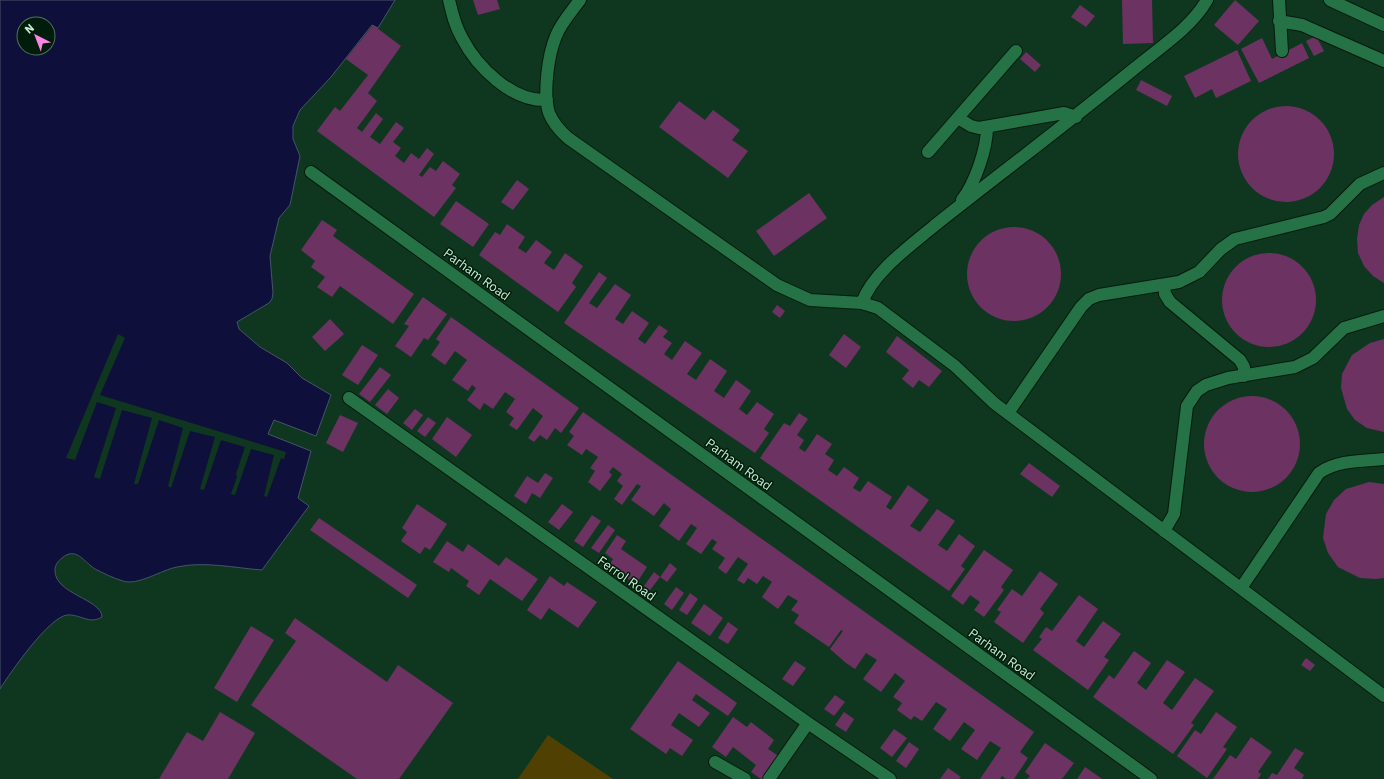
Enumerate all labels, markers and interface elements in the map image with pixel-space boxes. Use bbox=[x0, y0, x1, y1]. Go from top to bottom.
north arrow bbox=[16, 16, 56, 56]
text: N bbox=[22, 21, 37, 36]
street label: Parham Road bbox=[440, 245, 513, 304]
street label: Parham Road bbox=[702, 435, 775, 494]
street label: Ferrol Road bbox=[594, 552, 659, 605]
street label: Parham Road bbox=[965, 625, 1038, 684]

